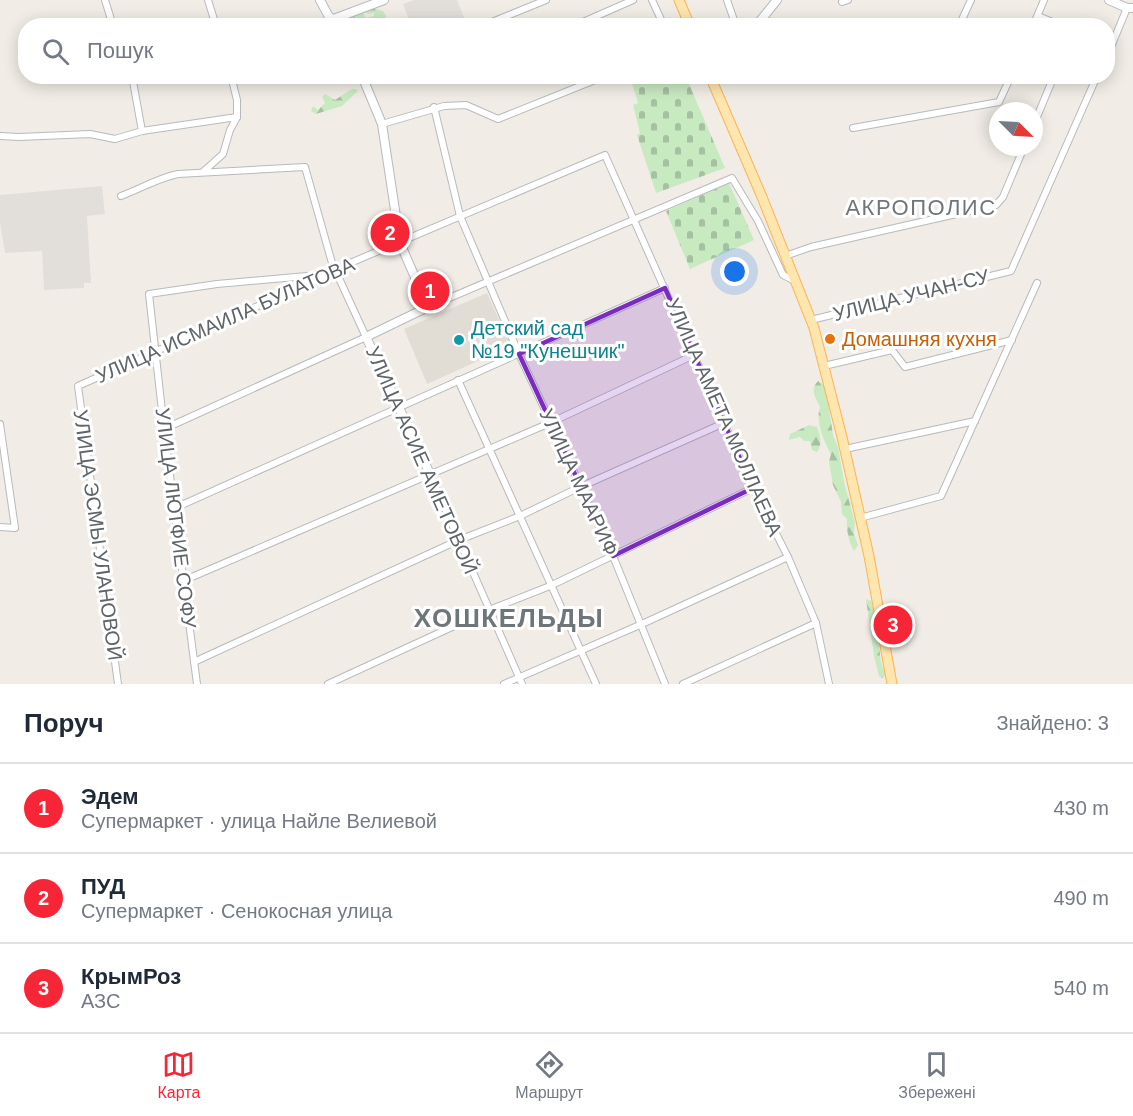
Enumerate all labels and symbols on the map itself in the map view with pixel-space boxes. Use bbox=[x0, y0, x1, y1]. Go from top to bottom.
north arrow bbox=[989, 102, 1043, 156]
district label: АКРОПОЛИС bbox=[845, 195, 997, 220]
pin: 2 bbox=[370, 210, 410, 256]
street label: УЛИЦА ИСМАИЛА БУЛАТОВА bbox=[92, 253, 358, 387]
your location bbox=[720, 257, 749, 286]
street label: УЛИЦА УЧАН-СУ bbox=[831, 265, 992, 325]
pin: 1 bbox=[410, 268, 450, 314]
street label: УЛИЦА АМЕТА МОЛЛАЕВА bbox=[661, 295, 787, 540]
place label: Детский сад №19 "Кунешчик" bbox=[471, 317, 625, 362]
place label: Домашняя кухня bbox=[842, 328, 997, 350]
marker: Домашняя кухня bbox=[823, 332, 837, 346]
marker: Детский сад №19 "Кунешчик" bbox=[452, 333, 466, 347]
street label: УЛИЦА АСИЕ АМЕТОВОЙ bbox=[362, 342, 483, 577]
street label: УЛИЦА МААРИФ bbox=[535, 405, 623, 559]
street label: УЛИЦА ЛЮТФИЕ СОФУ bbox=[152, 406, 200, 630]
street label: УЛИЦА ЭСМЫ УЛАНОВОЙ bbox=[70, 408, 127, 662]
pin: 3 bbox=[874, 602, 912, 648]
district label: ХОШКЕЛЬДЫ bbox=[414, 603, 604, 633]

